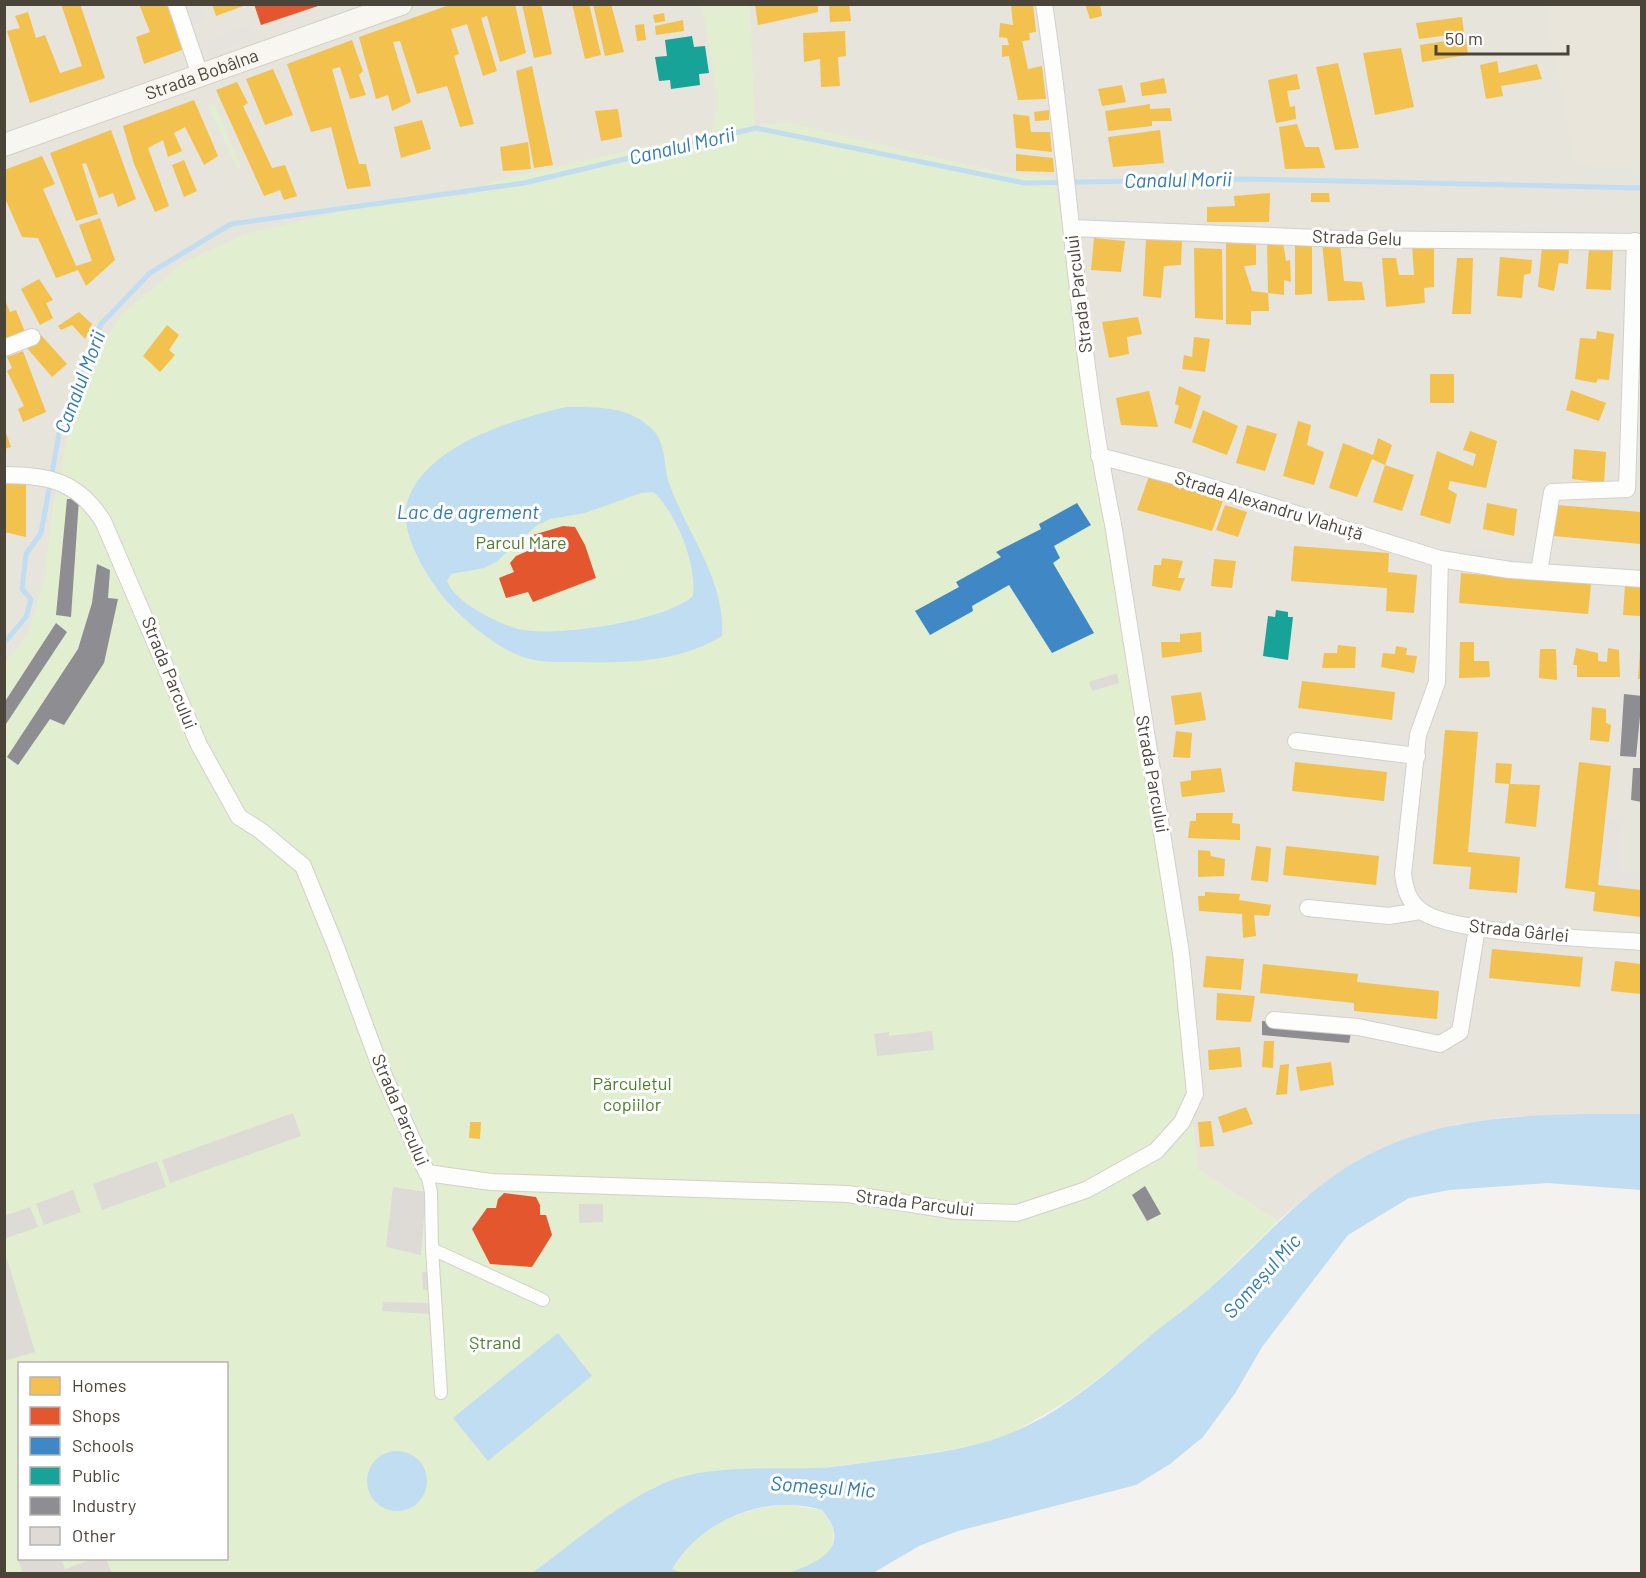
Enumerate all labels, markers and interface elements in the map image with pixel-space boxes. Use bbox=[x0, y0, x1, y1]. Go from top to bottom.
scale bar bbox=[1436, 18, 1568, 56]
text: 50 m bbox=[1445, 27, 1483, 49]
street label: Strada Bobâlna bbox=[142, 44, 261, 104]
water label: Canalul Morii bbox=[627, 121, 737, 169]
water label: Canalul Morii bbox=[1124, 166, 1232, 192]
street label: Strada Gelu bbox=[1312, 224, 1402, 250]
street label: Strada Parcului bbox=[1060, 234, 1096, 355]
water label: Canalul Morii bbox=[49, 327, 110, 436]
street label: Strada Alexandru Vlahuță bbox=[1172, 466, 1366, 544]
water label: Lac de agrement bbox=[397, 499, 539, 523]
park label: Parcul Mare bbox=[475, 531, 567, 553]
street label: Strada Parcului bbox=[137, 613, 202, 732]
street label: Strada Parcului bbox=[1132, 713, 1174, 834]
street label: Strada Gârlei bbox=[1468, 914, 1570, 946]
street label: Strada Parcului bbox=[368, 1051, 434, 1169]
park label: Părculețul copiilor bbox=[592, 1072, 672, 1115]
street label: Strada Parcului bbox=[855, 1184, 976, 1220]
water label: Someșul Mic bbox=[1217, 1228, 1305, 1322]
park label: Ștrand bbox=[469, 1331, 521, 1353]
legend bbox=[18, 1362, 228, 1560]
text: Homes bbox=[72, 1374, 126, 1396]
text: Shops bbox=[72, 1404, 121, 1426]
text: Schools bbox=[72, 1434, 134, 1456]
text: Public bbox=[72, 1464, 120, 1486]
water label: Someșul Mic bbox=[770, 1470, 876, 1502]
text: Industry bbox=[72, 1494, 136, 1516]
text: Other bbox=[72, 1524, 116, 1546]

